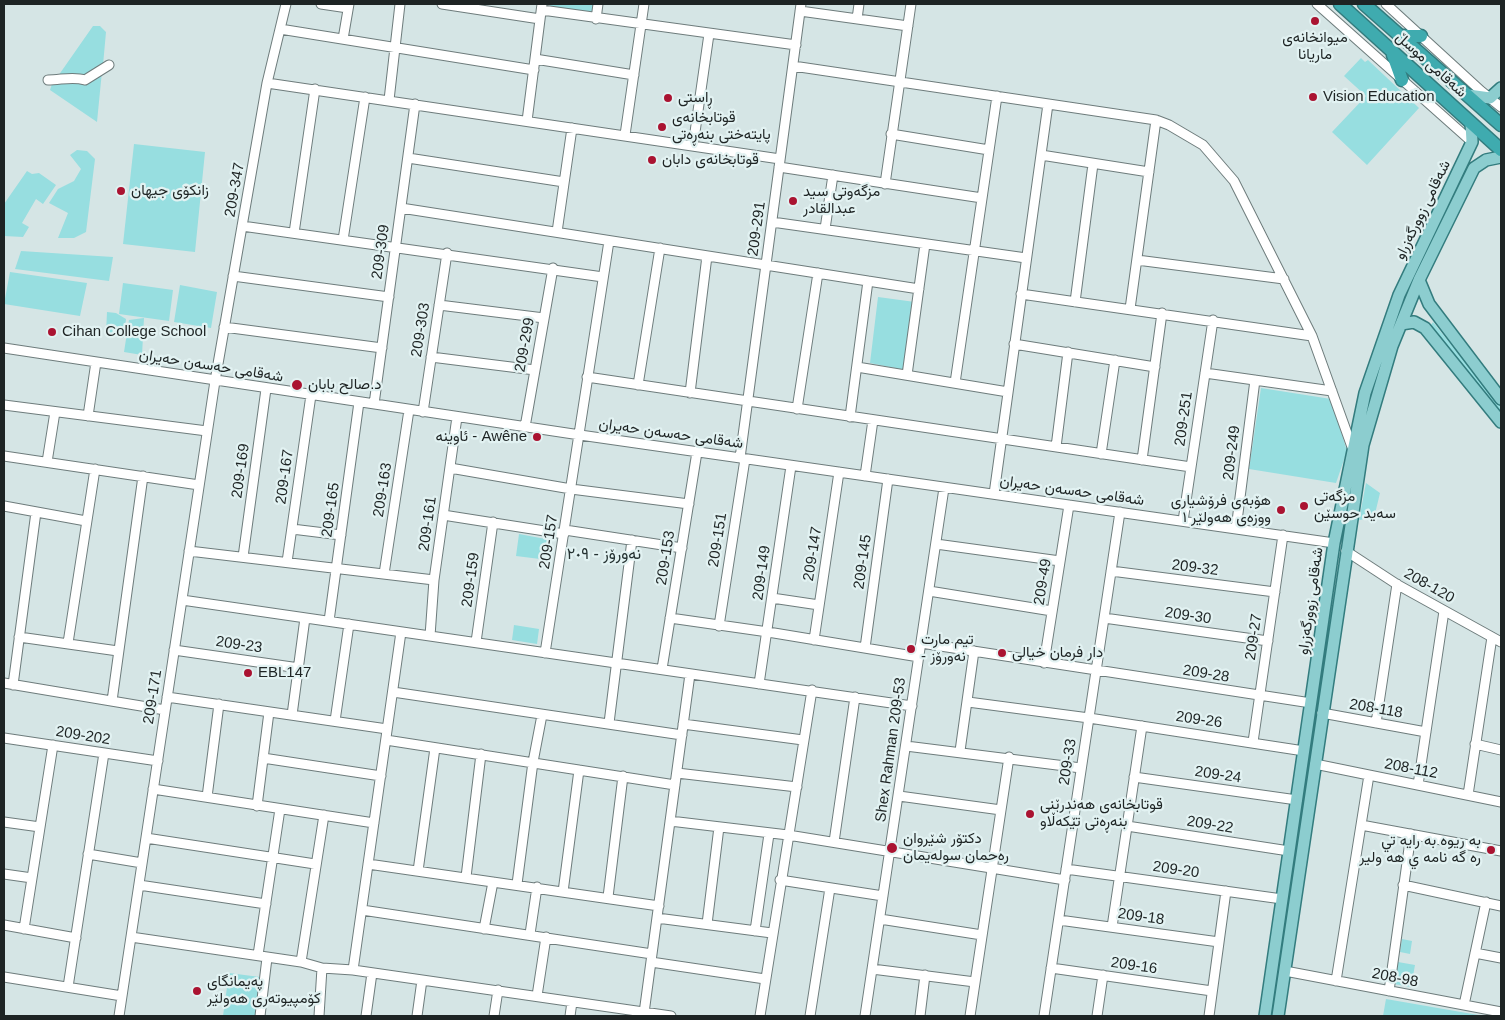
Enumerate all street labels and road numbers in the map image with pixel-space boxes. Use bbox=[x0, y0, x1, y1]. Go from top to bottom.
street label: شەقامی موسڵ bbox=[1392, 28, 1470, 102]
street label: شەقامی زوورگەزراو bbox=[1391, 157, 1455, 263]
street label: 209-347 bbox=[221, 161, 249, 219]
street label: 209-291 bbox=[744, 200, 770, 258]
street label: 209-309 bbox=[368, 223, 394, 281]
street label: 209-303 bbox=[408, 301, 434, 359]
street label: 209-299 bbox=[511, 316, 539, 374]
street label: شەقامی حەسەن حەیران bbox=[138, 346, 284, 386]
street label: 209-251 bbox=[1171, 390, 1197, 448]
street label: شەقامی حەسەن حەیران bbox=[598, 415, 744, 453]
street label: 209-249 bbox=[1220, 425, 1244, 481]
street label: 209-169 bbox=[228, 442, 254, 500]
street label: 209-167 bbox=[272, 448, 298, 506]
street label: 209-163 bbox=[370, 461, 396, 519]
street label: شەقامی حەسەن حەیران bbox=[999, 472, 1145, 510]
street label: 209-165 bbox=[318, 481, 344, 539]
street label: 209-161 bbox=[415, 495, 441, 553]
street label: 209-151 bbox=[705, 511, 731, 569]
street label: 209-157 bbox=[536, 513, 562, 571]
street label: 209-147 bbox=[800, 525, 826, 583]
street label: 209-153 bbox=[653, 529, 679, 587]
street label: 209-145 bbox=[850, 533, 876, 591]
street label: 209-149 bbox=[749, 544, 775, 602]
street label: شەقامی زوورگەزراو bbox=[1295, 546, 1327, 656]
street label: 209-159 bbox=[458, 551, 484, 609]
street label: 209-32 bbox=[1171, 556, 1219, 580]
street label: 209-49 bbox=[1030, 558, 1056, 606]
street label: 208-120 bbox=[1401, 565, 1457, 607]
street label: 209-30 bbox=[1164, 604, 1212, 628]
street label: 209-27 bbox=[1242, 613, 1266, 661]
street label: 209-23 bbox=[215, 633, 263, 657]
street label: 209-28 bbox=[1182, 661, 1230, 687]
street label: 209-171 bbox=[140, 668, 166, 726]
street label: Shex Rahman 209-53 bbox=[872, 676, 910, 824]
street label: 208-118 bbox=[1348, 695, 1404, 723]
street label: 209-26 bbox=[1175, 708, 1223, 732]
street label: 209-202 bbox=[54, 723, 112, 749]
street label: 209-33 bbox=[1055, 738, 1081, 786]
street label: 208-112 bbox=[1383, 755, 1439, 783]
street label: 209-24 bbox=[1194, 763, 1242, 787]
street label: 209-22 bbox=[1186, 812, 1234, 838]
street label: 209-20 bbox=[1152, 858, 1200, 882]
street label: 209-18 bbox=[1117, 905, 1165, 929]
street label: 209-16 bbox=[1110, 954, 1158, 978]
street label: 208-98 bbox=[1370, 965, 1420, 991]

